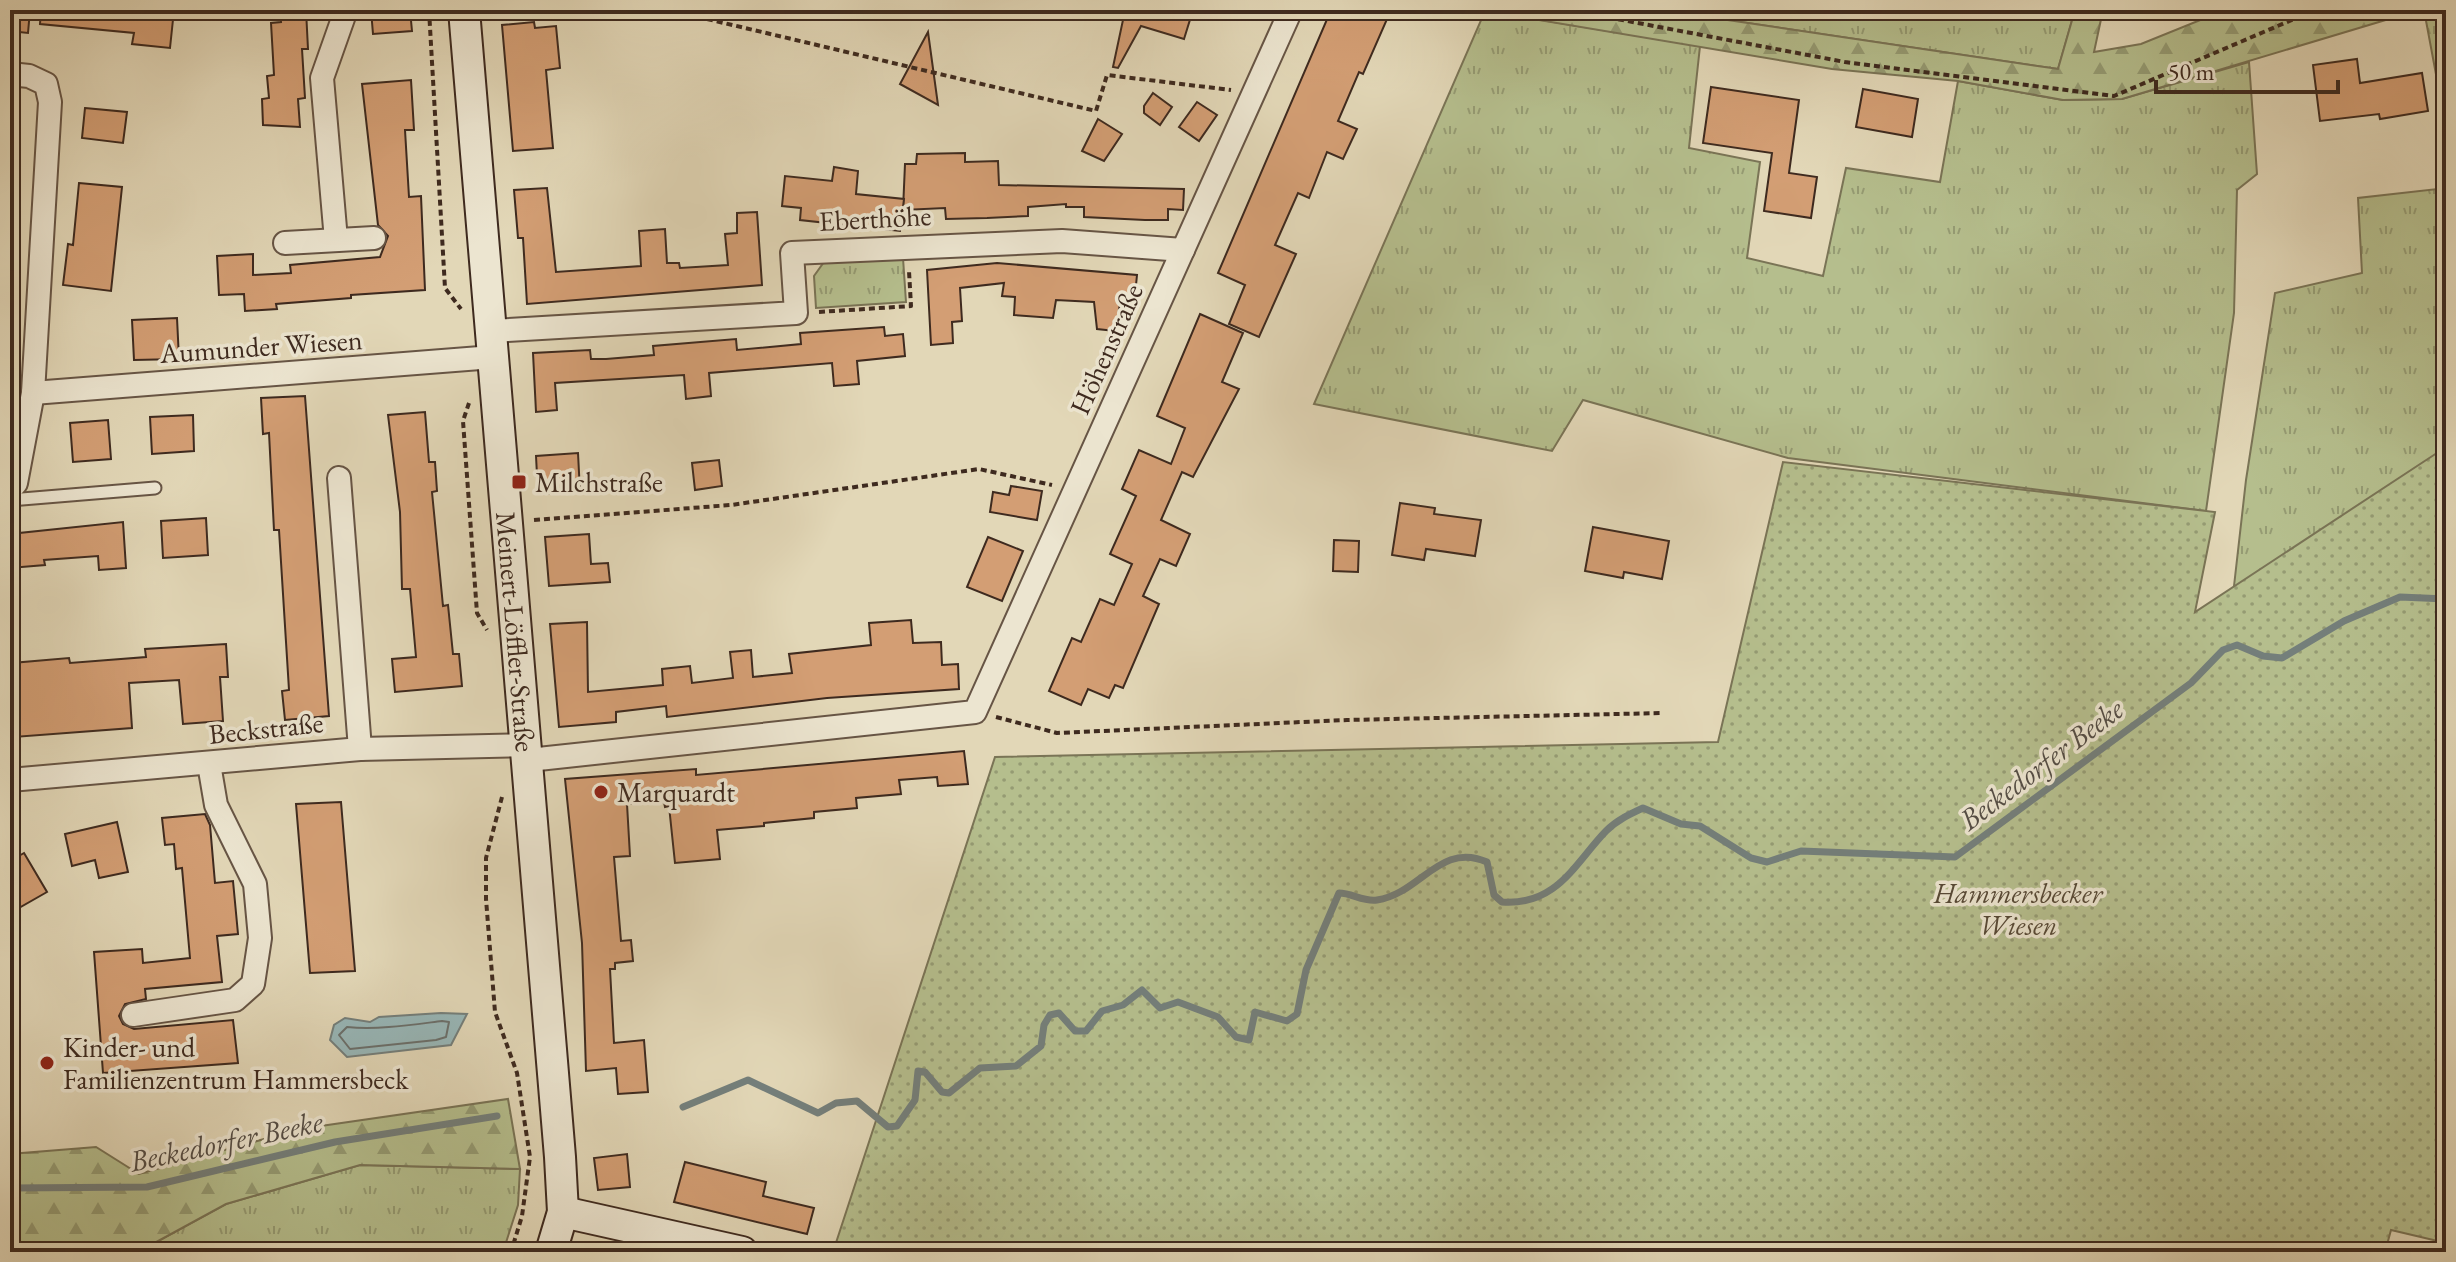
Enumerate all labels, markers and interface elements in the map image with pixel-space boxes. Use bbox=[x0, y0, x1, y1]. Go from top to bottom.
scale bar bbox=[2156, 44, 2338, 94]
text: 50 m bbox=[2168, 56, 2215, 87]
street label: Eberthöhe bbox=[818, 197, 932, 239]
street label: Höhenstraße bbox=[1061, 278, 1151, 420]
street label: Aumunder Wiesen bbox=[157, 321, 364, 371]
place label: Milchstraße bbox=[535, 464, 663, 500]
marker: Milchstraße bbox=[510, 473, 528, 491]
street label: Meinert-Löffler-Straße bbox=[488, 510, 544, 753]
water label: Beckedorfer Beeke bbox=[1950, 689, 2132, 839]
street label: Beckstraße bbox=[207, 704, 325, 752]
place label: Marquardt bbox=[617, 774, 735, 810]
marker: Marquardt bbox=[592, 783, 610, 801]
park label: Hammersbecker Wiesen bbox=[1933, 875, 2104, 943]
place label: Kinder- und Familienzentrum Hammersbeck bbox=[63, 1029, 409, 1097]
marker: Kinder- und Familienzentrum Hammersbeck bbox=[38, 1054, 56, 1072]
water label: Beckedorfer Beeke bbox=[125, 1101, 327, 1181]

